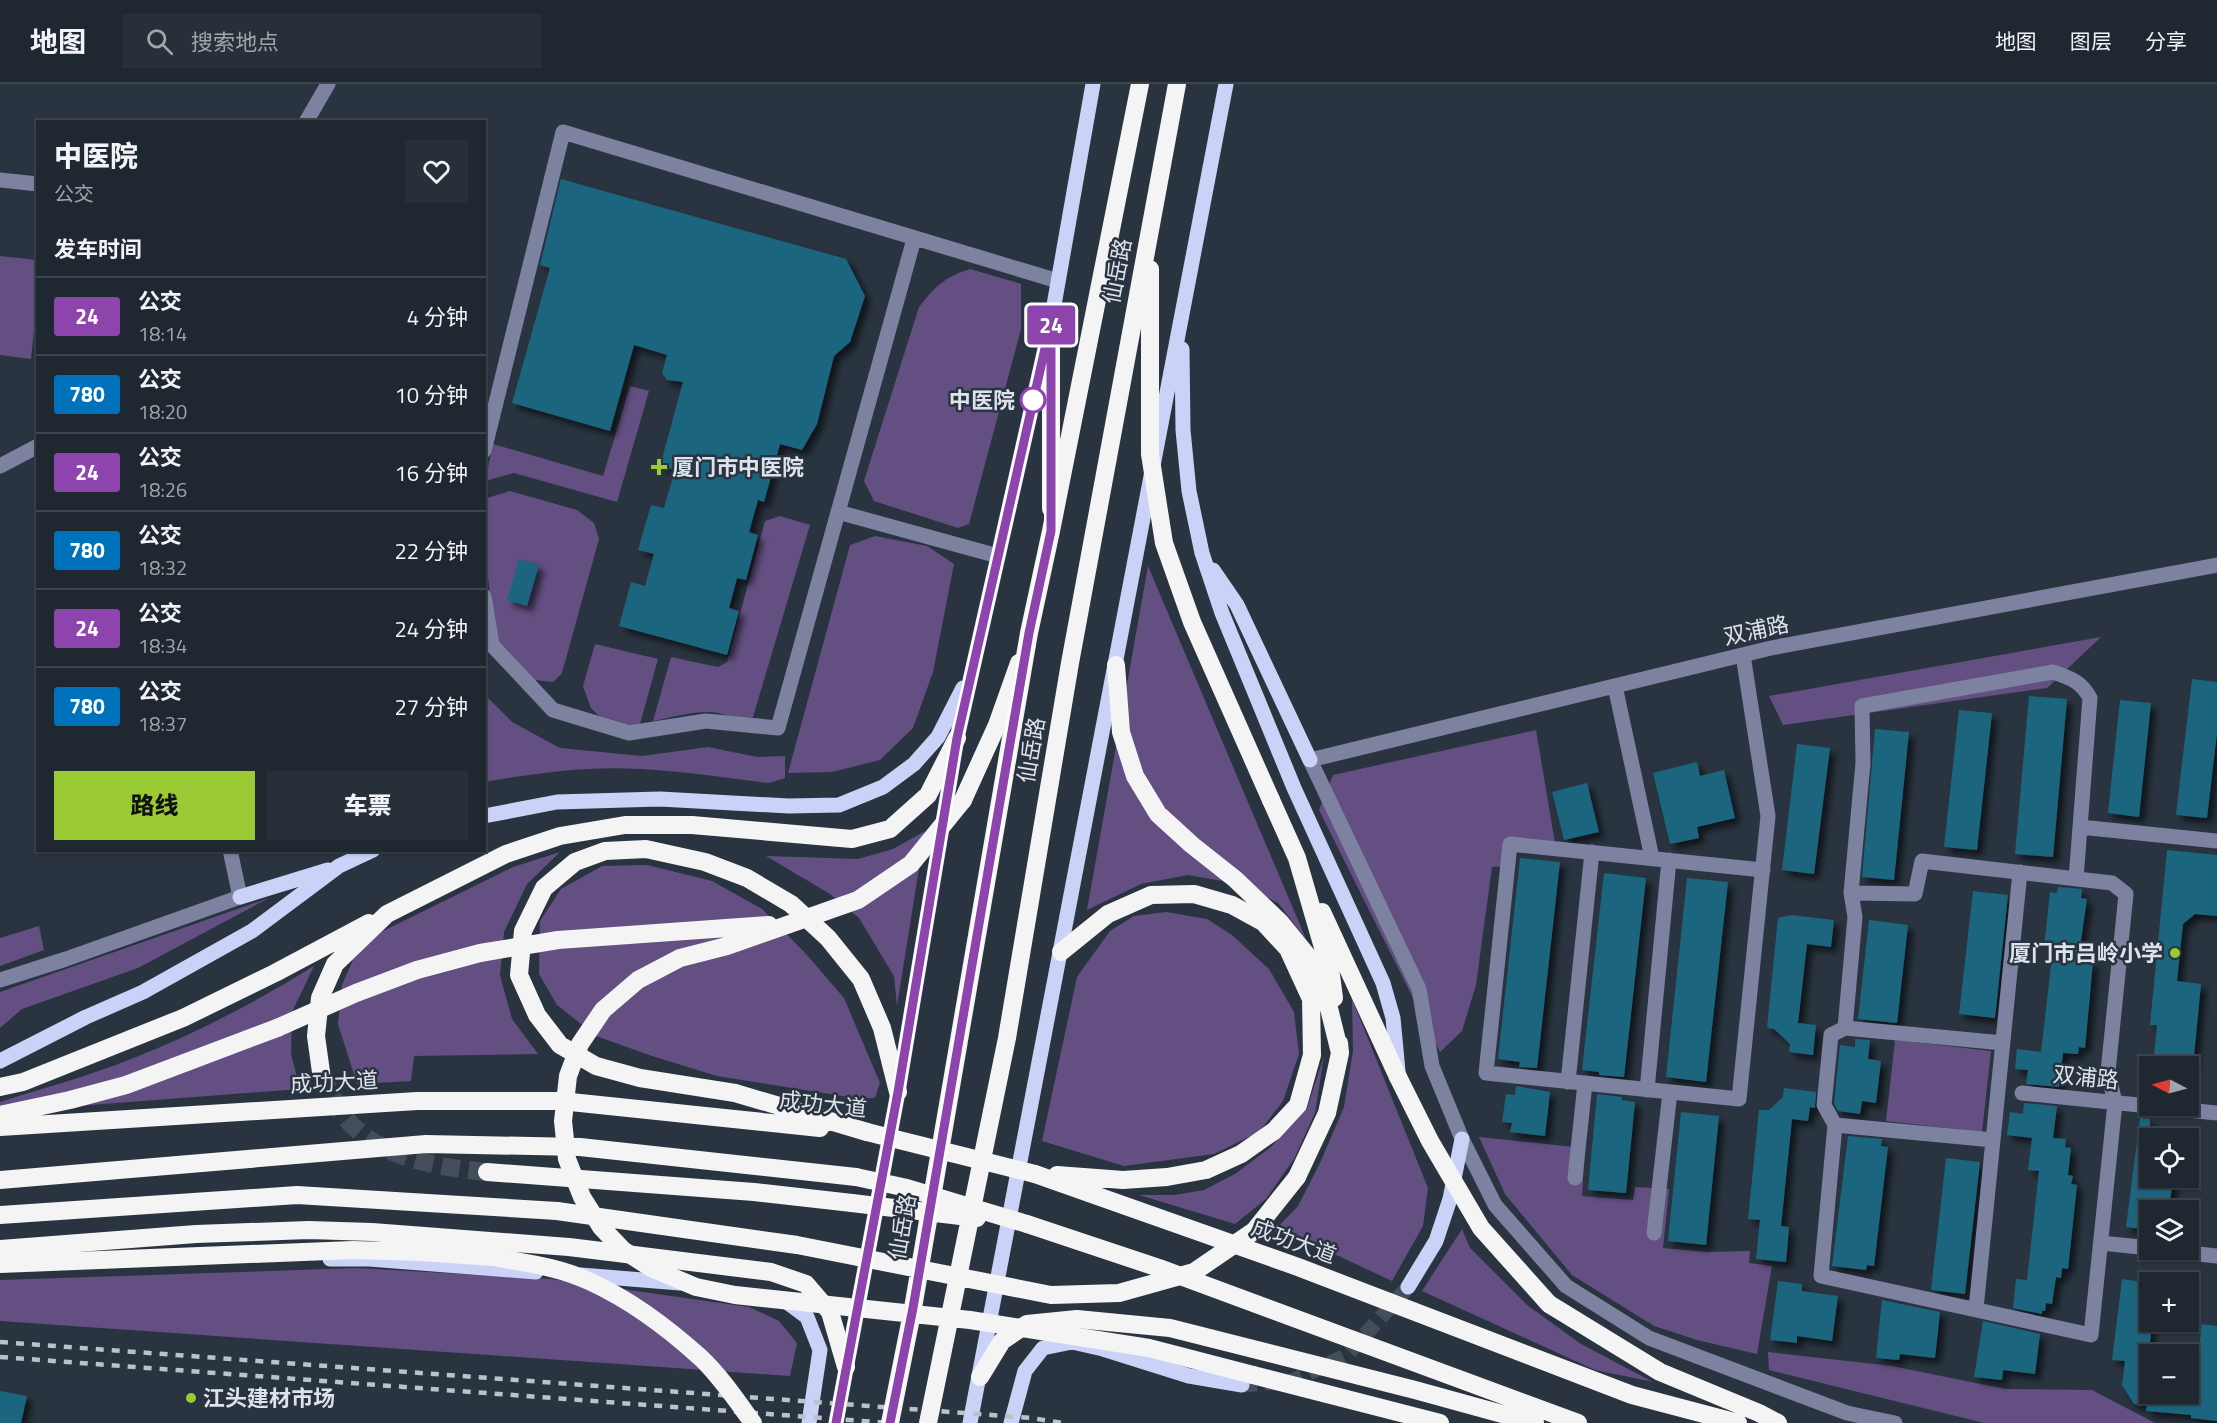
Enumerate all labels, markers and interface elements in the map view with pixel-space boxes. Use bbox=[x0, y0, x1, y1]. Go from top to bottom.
search box bbox=[122, 14, 542, 68]
text: 地图 bbox=[30, 20, 86, 63]
icon: search bbox=[143, 25, 176, 58]
text: 搜索地点 bbox=[191, 25, 279, 59]
text: 地图 bbox=[1995, 25, 2037, 57]
text: 图层 bbox=[2070, 25, 2112, 57]
text: 分享 bbox=[2145, 25, 2187, 57]
text: 中医院 bbox=[54, 134, 138, 177]
button: heart bbox=[405, 140, 468, 203]
text: 公交 bbox=[54, 178, 94, 209]
text: 发车时间 bbox=[54, 232, 142, 266]
street label: 仙岳路 bbox=[1094, 235, 1140, 307]
text: 公交 bbox=[138, 284, 182, 318]
text: 24 bbox=[75, 300, 99, 332]
text: 4 分钟 bbox=[407, 300, 468, 334]
line badge: 24 bbox=[1024, 306, 1078, 344]
text: 24 bbox=[1039, 309, 1063, 341]
text: 18:14 bbox=[138, 318, 187, 349]
text: 公交 bbox=[138, 362, 182, 396]
text: 780 bbox=[69, 378, 105, 410]
text: 10 分钟 bbox=[395, 378, 468, 412]
place label: 中医院 bbox=[949, 383, 1015, 417]
marker: 中医院 bbox=[1020, 387, 1046, 413]
text: 18:20 bbox=[138, 396, 187, 427]
text: 公交 bbox=[138, 440, 182, 474]
place label: 厦门市中医院 bbox=[672, 450, 804, 484]
text: 24 bbox=[75, 456, 99, 488]
text: 16 分钟 bbox=[395, 456, 468, 490]
marker: 厦门市中医院 bbox=[650, 458, 668, 476]
text: 18:26 bbox=[138, 474, 187, 505]
text: 公交 bbox=[138, 518, 182, 552]
text: 780 bbox=[69, 534, 105, 566]
text: 22 分钟 bbox=[395, 534, 468, 568]
text: 18:32 bbox=[138, 552, 187, 583]
text: 公交 bbox=[138, 596, 182, 630]
street label: 双浦路 bbox=[1720, 607, 1792, 653]
text: 24 bbox=[75, 612, 99, 644]
text: 24 分钟 bbox=[395, 612, 468, 646]
text: 18:34 bbox=[138, 630, 187, 661]
text: 公交 bbox=[138, 674, 182, 708]
text: 780 bbox=[69, 690, 105, 722]
text: 27 分钟 bbox=[395, 690, 468, 724]
text: 18:37 bbox=[138, 708, 187, 739]
street label: 仙岳路 bbox=[1009, 715, 1053, 785]
button: 路线 bbox=[54, 771, 255, 840]
button: 车票 bbox=[267, 771, 468, 840]
place label: 厦门市吕岭小学 bbox=[2009, 936, 2163, 970]
marker: 厦门市吕岭小学 bbox=[2168, 946, 2182, 960]
north arrow bbox=[2139, 1056, 2199, 1116]
map controls bbox=[2139, 1056, 2199, 1404]
street label: 双浦路 bbox=[2051, 1057, 2121, 1097]
street label: 成功大道 bbox=[289, 1063, 379, 1101]
street label: 成功大道 bbox=[777, 1082, 869, 1126]
button: locate bbox=[2139, 1128, 2199, 1188]
street label: 仙岳路 bbox=[880, 1192, 924, 1262]
button: layers bbox=[2139, 1200, 2199, 1260]
street label: 成功大道 bbox=[1247, 1210, 1341, 1272]
button: + bbox=[2139, 1272, 2199, 1332]
button: − bbox=[2139, 1344, 2199, 1404]
place label: 江头建材市场 bbox=[203, 1381, 335, 1415]
marker: 江头建材市场 bbox=[184, 1391, 198, 1405]

